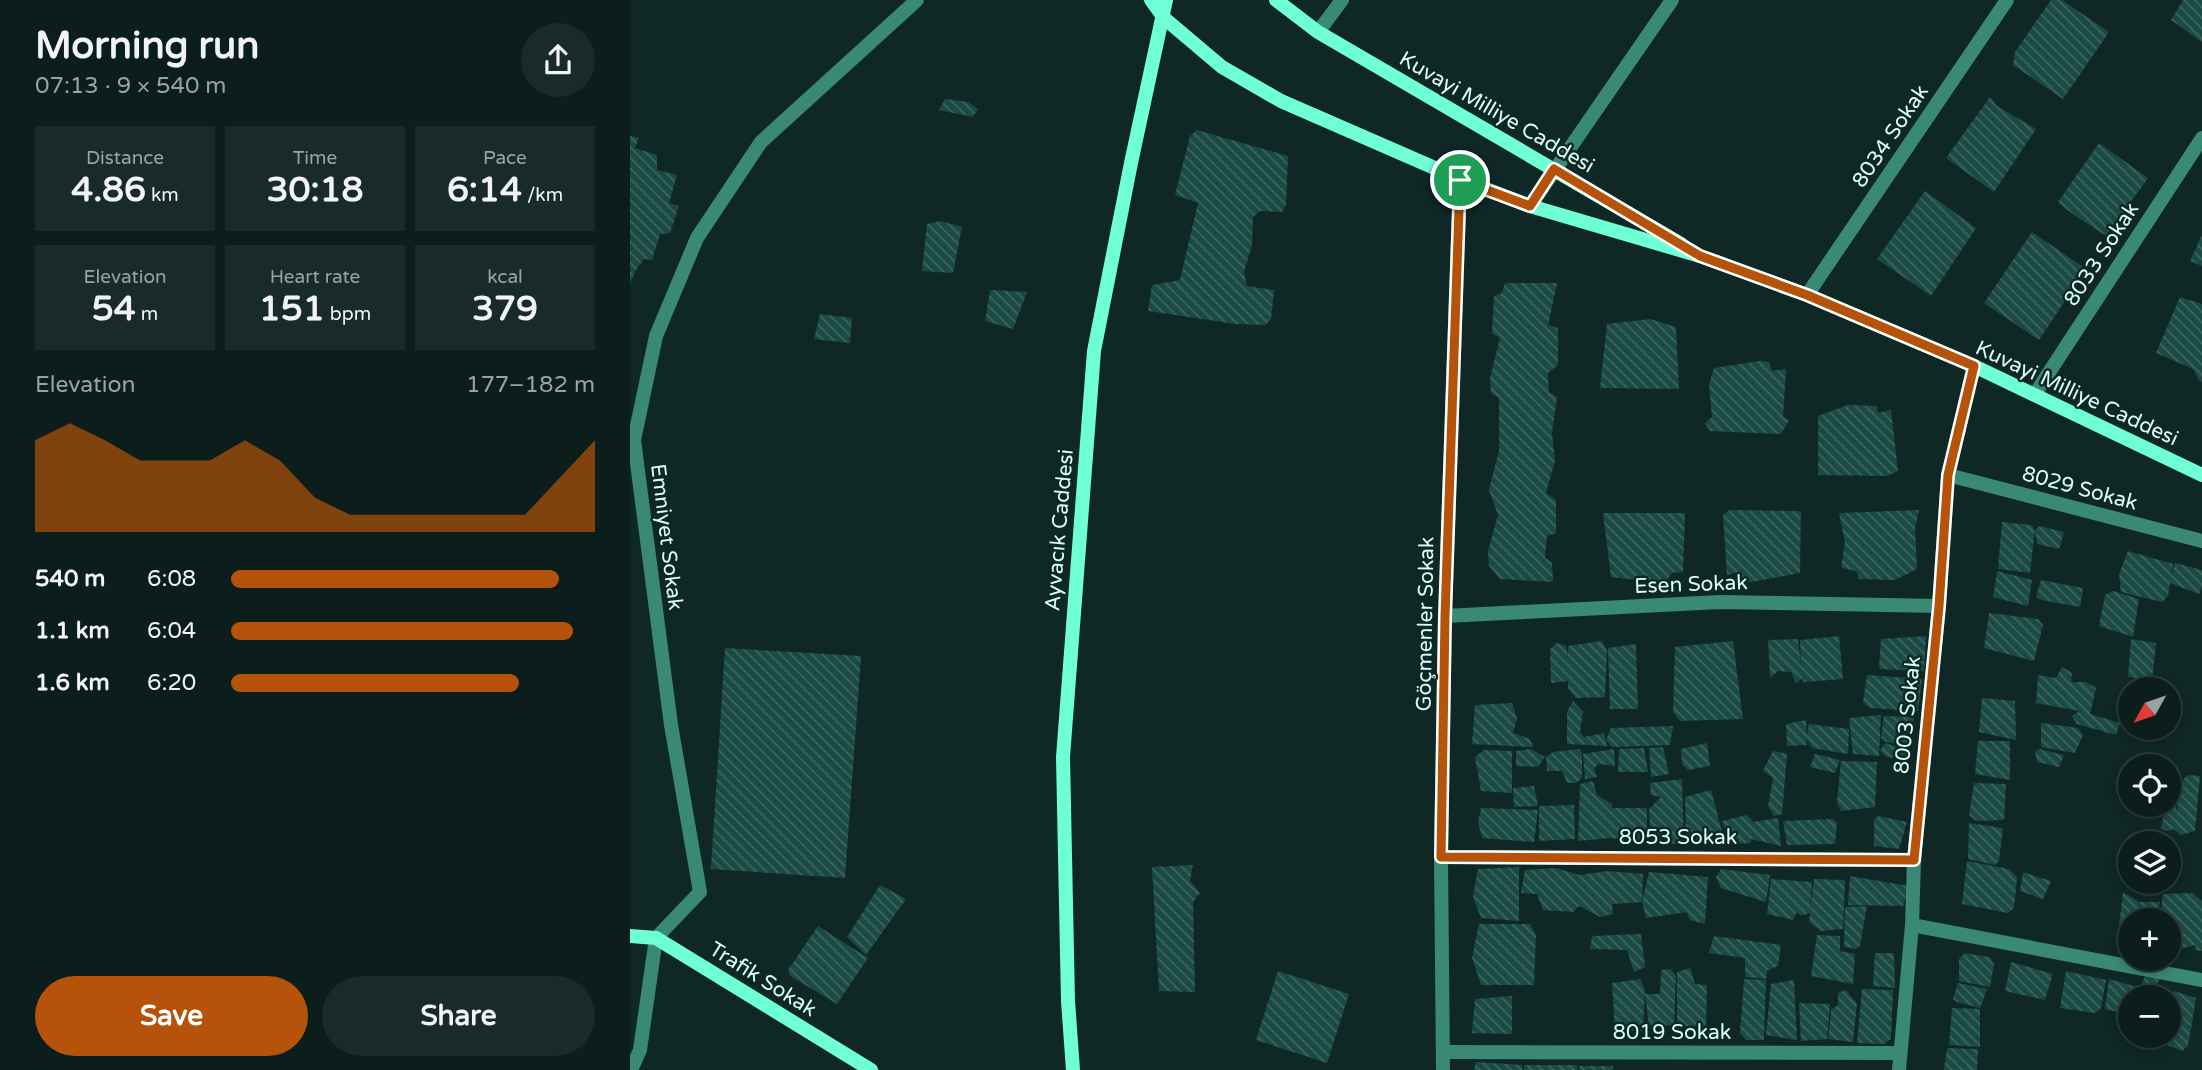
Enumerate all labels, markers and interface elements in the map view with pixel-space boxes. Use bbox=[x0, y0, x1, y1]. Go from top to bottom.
text: Morning run bbox=[35, 23, 259, 69]
button: share bbox=[521, 23, 595, 97]
street label: Kuvayi Milliye Caddesi bbox=[1395, 46, 1599, 179]
text: 07:13 · 9 × 540 m bbox=[35, 72, 226, 100]
street label: 8034 Sokak bbox=[1847, 80, 1934, 192]
text: Distance bbox=[86, 147, 164, 169]
text: Time bbox=[293, 147, 337, 169]
text: Pace bbox=[483, 147, 527, 169]
pin bbox=[1430, 150, 1490, 210]
icon: arrive bbox=[1441, 161, 1479, 199]
text: 4.86 bbox=[71, 169, 146, 211]
text: 30:18 bbox=[266, 169, 364, 211]
text: 6:14 bbox=[447, 169, 522, 211]
text: km bbox=[146, 184, 179, 206]
text: /km bbox=[522, 184, 563, 206]
street label: 8033 Sokak bbox=[2059, 198, 2144, 311]
text: Elevation bbox=[83, 266, 167, 288]
text: Heart rate bbox=[270, 266, 360, 288]
text: kcal bbox=[487, 266, 523, 288]
text: 54 bbox=[92, 288, 136, 330]
text: 151 bbox=[259, 288, 325, 330]
text: 379 bbox=[472, 288, 538, 330]
text: m bbox=[136, 303, 158, 325]
text: bpm bbox=[325, 303, 371, 325]
street label: Kuvayi Milliye Caddesi bbox=[1971, 335, 2182, 451]
text: Elevation bbox=[35, 371, 136, 399]
text: 177–182 m bbox=[466, 371, 595, 399]
street label: Ayvacık Caddesi bbox=[1040, 448, 1079, 612]
street label: 8029 Sokak bbox=[2019, 461, 2140, 516]
street label: Emniyet Sokak bbox=[645, 462, 688, 612]
street label: Göçmenler Sokak bbox=[1411, 536, 1440, 712]
text: 540 m bbox=[35, 565, 105, 593]
text: 6:08 bbox=[147, 565, 196, 593]
street label: Esen Sokak bbox=[1634, 570, 1748, 599]
text: 1.1 km bbox=[35, 617, 110, 645]
text: 6:04 bbox=[147, 617, 196, 645]
street label: 8003 Sokak bbox=[1889, 655, 1926, 775]
text: 1.6 km bbox=[35, 669, 110, 697]
text: 6:20 bbox=[147, 669, 196, 697]
north arrow bbox=[2118, 677, 2180, 740]
map controls bbox=[2118, 677, 2181, 1048]
button: locate bbox=[2118, 754, 2181, 817]
street label: 8053 Sokak bbox=[1619, 825, 1737, 850]
button: layers bbox=[2118, 831, 2181, 894]
button: + bbox=[2118, 908, 2181, 971]
street label: Trafik Sokak bbox=[705, 937, 821, 1022]
button: Save bbox=[35, 976, 308, 1056]
button: Share bbox=[322, 976, 595, 1056]
button: − bbox=[2118, 985, 2181, 1048]
street label: 8019 Sokak bbox=[1613, 1020, 1731, 1045]

